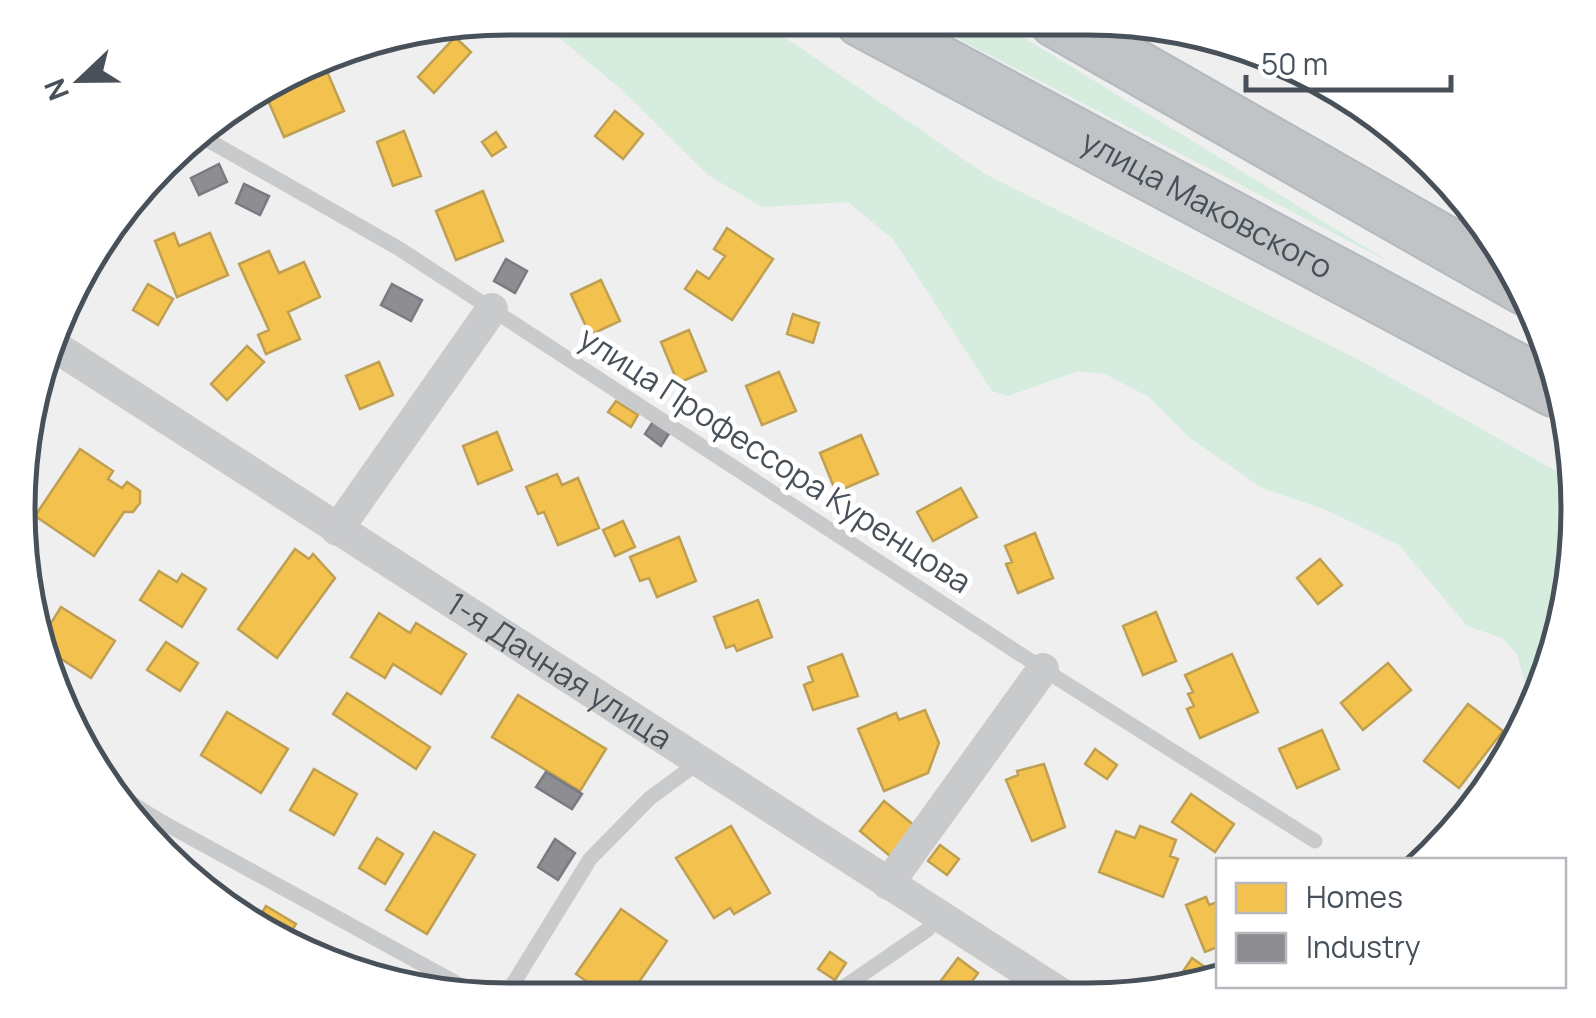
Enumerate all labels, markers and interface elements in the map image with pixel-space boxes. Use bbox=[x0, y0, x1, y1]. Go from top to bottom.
north arrow bbox=[30, 30, 130, 130]
scale bar bbox=[1246, 30, 1451, 92]
text: 50 m bbox=[1261, 43, 1328, 84]
text: N bbox=[35, 73, 77, 106]
street label: улица Маковского bbox=[1074, 119, 1341, 289]
street label: улица Профессора Куренцова bbox=[571, 316, 980, 603]
street label: 1-я Дачная улица bbox=[439, 581, 681, 759]
legend bbox=[1216, 858, 1566, 988]
text: Homes bbox=[1306, 876, 1403, 917]
text: Industry bbox=[1306, 926, 1421, 967]

